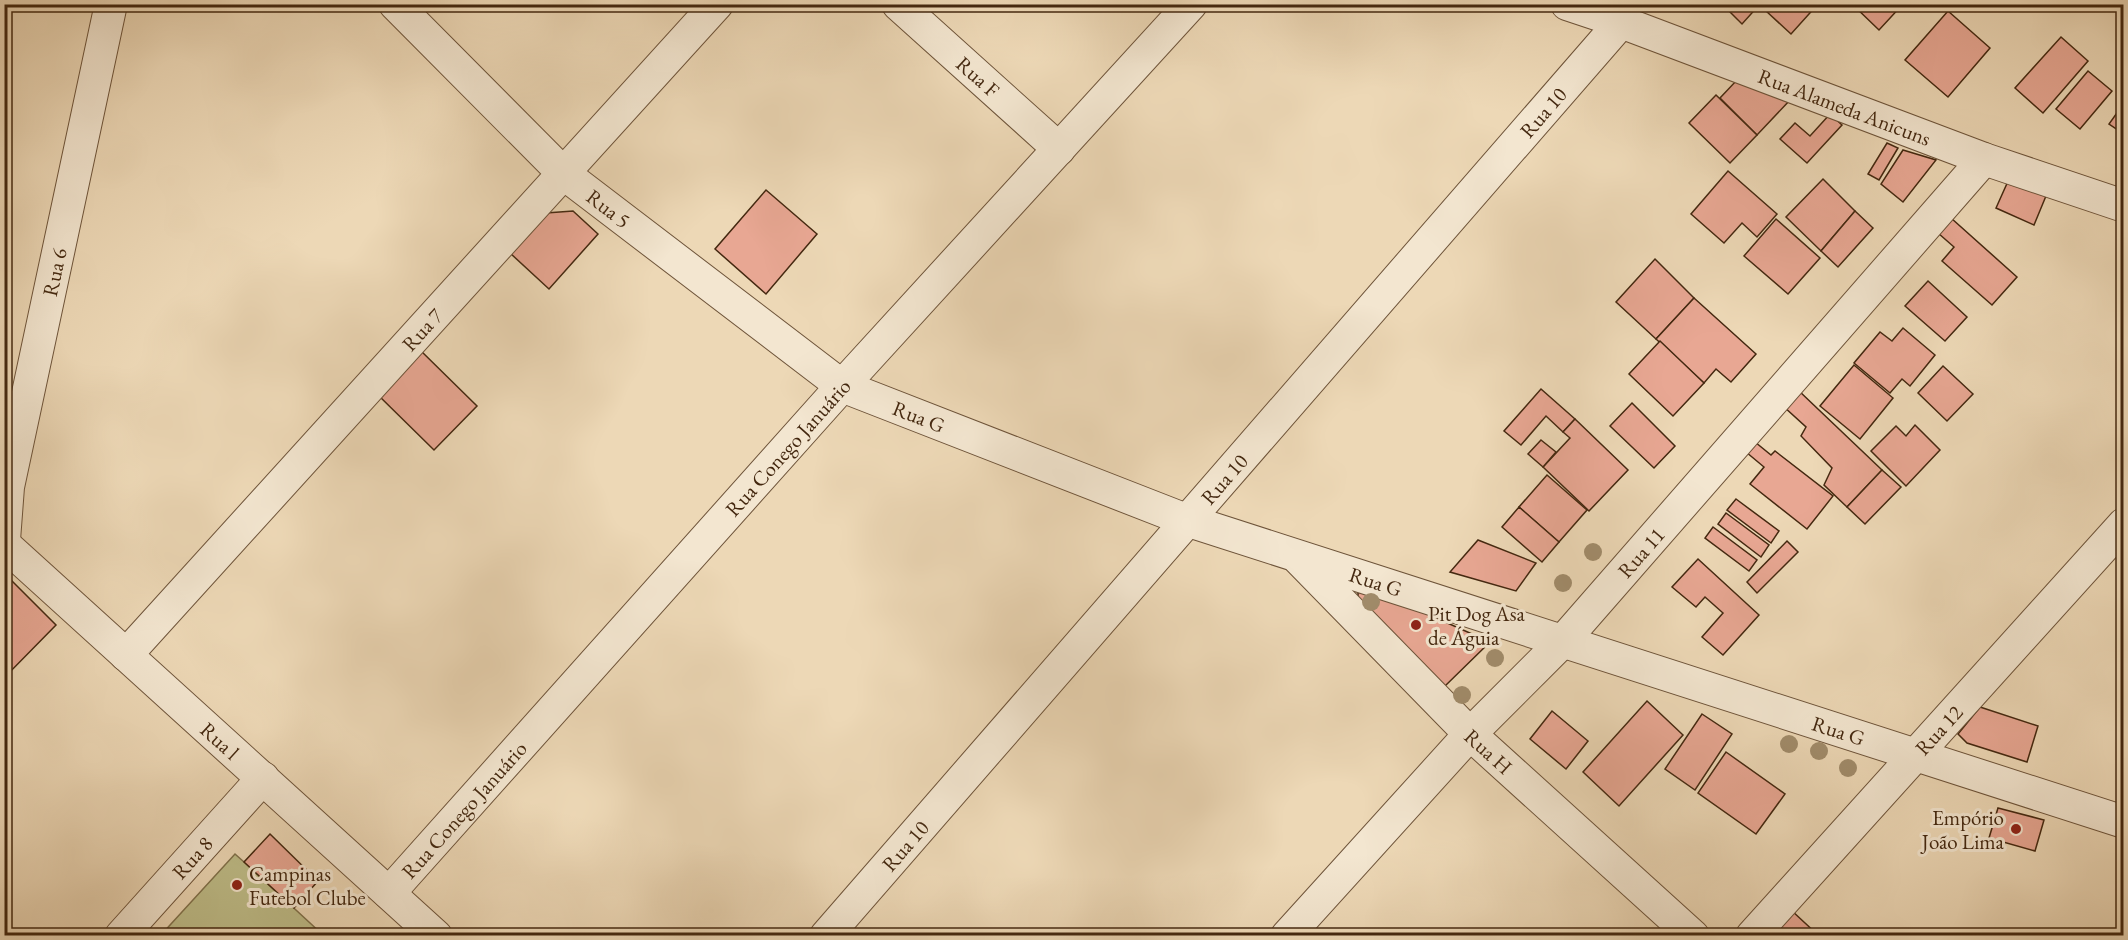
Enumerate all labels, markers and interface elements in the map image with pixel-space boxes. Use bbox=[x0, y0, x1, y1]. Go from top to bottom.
street label: Rua F bbox=[951, 50, 1006, 103]
street label: Rua Alameda Anicuns bbox=[1755, 62, 1935, 151]
street label: Rua 10 bbox=[1513, 81, 1572, 143]
street label: Rua 5 bbox=[581, 182, 636, 234]
street label: Rua 6 bbox=[36, 245, 72, 299]
street label: Rua 7 bbox=[395, 301, 449, 356]
street label: Rua Conego Januário bbox=[719, 372, 856, 522]
street label: Rua G bbox=[889, 394, 949, 438]
street label: Rua 10 bbox=[1194, 448, 1253, 510]
street label: Rua 11 bbox=[1611, 521, 1670, 583]
street label: Rua G bbox=[1346, 560, 1406, 602]
place label: Pit Dog Asa de Águia bbox=[1428, 600, 1525, 651]
marker: Pit Dog Asa de Águia bbox=[1409, 618, 1423, 632]
street label: Rua 12 bbox=[1909, 699, 1968, 761]
street label: Rua G bbox=[1809, 709, 1868, 751]
street label: Rua l bbox=[195, 716, 245, 765]
street label: Rua H bbox=[1459, 722, 1518, 780]
street label: Rua Conego Januário bbox=[395, 735, 532, 884]
place label: Empório João Lima bbox=[1920, 804, 2005, 855]
street label: Rua 10 bbox=[875, 814, 934, 877]
marker: Empório João Lima bbox=[2009, 822, 2023, 836]
street label: Rua 8 bbox=[166, 830, 218, 884]
place label: Campinas Futebol Clube bbox=[249, 860, 366, 911]
marker: Campinas Futebol Clube bbox=[230, 878, 244, 892]

